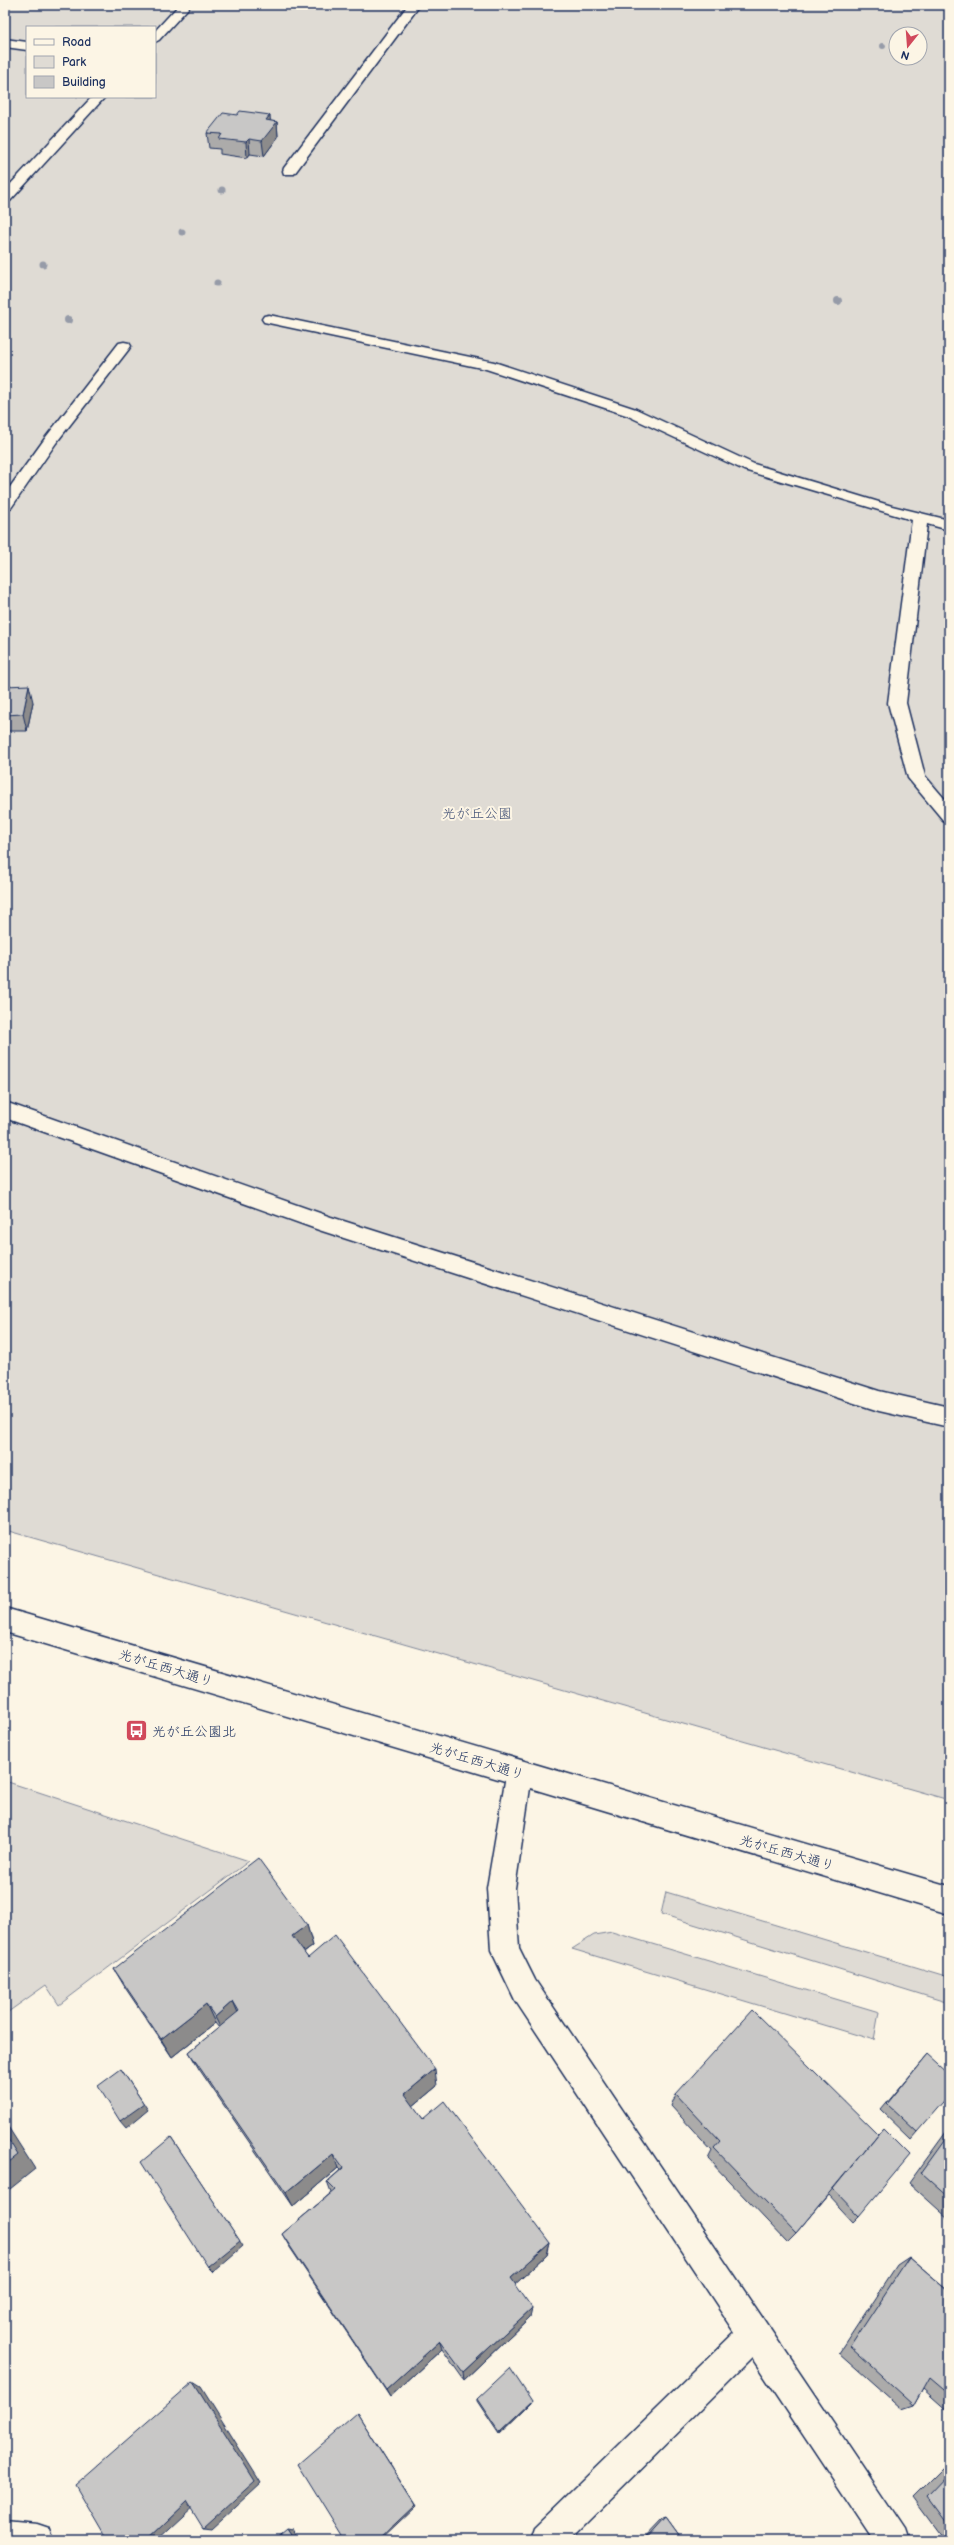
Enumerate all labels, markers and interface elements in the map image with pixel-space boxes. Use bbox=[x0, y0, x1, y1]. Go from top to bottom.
legend bbox=[26, 26, 156, 98]
north arrow bbox=[888, 26, 928, 66]
text: Road bbox=[62, 35, 91, 50]
text: N bbox=[899, 48, 911, 63]
text: Park bbox=[62, 55, 86, 70]
text: Building bbox=[62, 75, 106, 90]
park label: 光が丘公園 bbox=[442, 805, 512, 822]
street label: 光が丘西大通り bbox=[117, 1646, 215, 1690]
bus stop icon: 光が丘公園北 bbox=[124, 1718, 150, 1744]
place label: 光が丘公園北 bbox=[152, 1723, 236, 1740]
street label: 光が丘西大通り bbox=[428, 1739, 526, 1783]
street label: 光が丘西大通り bbox=[738, 1831, 836, 1875]

